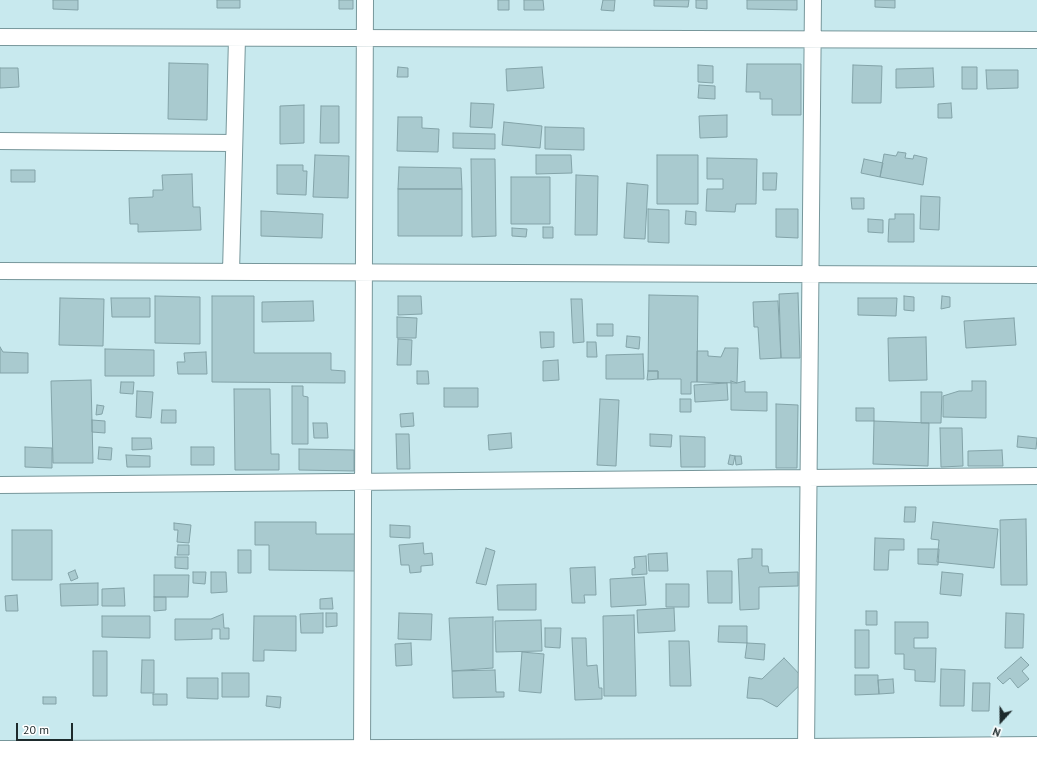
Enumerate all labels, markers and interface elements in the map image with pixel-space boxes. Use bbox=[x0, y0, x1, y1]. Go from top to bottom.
north arrow bbox=[981, 701, 1021, 741]
scale bar bbox=[18, 715, 75, 741]
text: 20 m bbox=[23, 722, 49, 737]
text: N bbox=[991, 724, 1003, 740]

